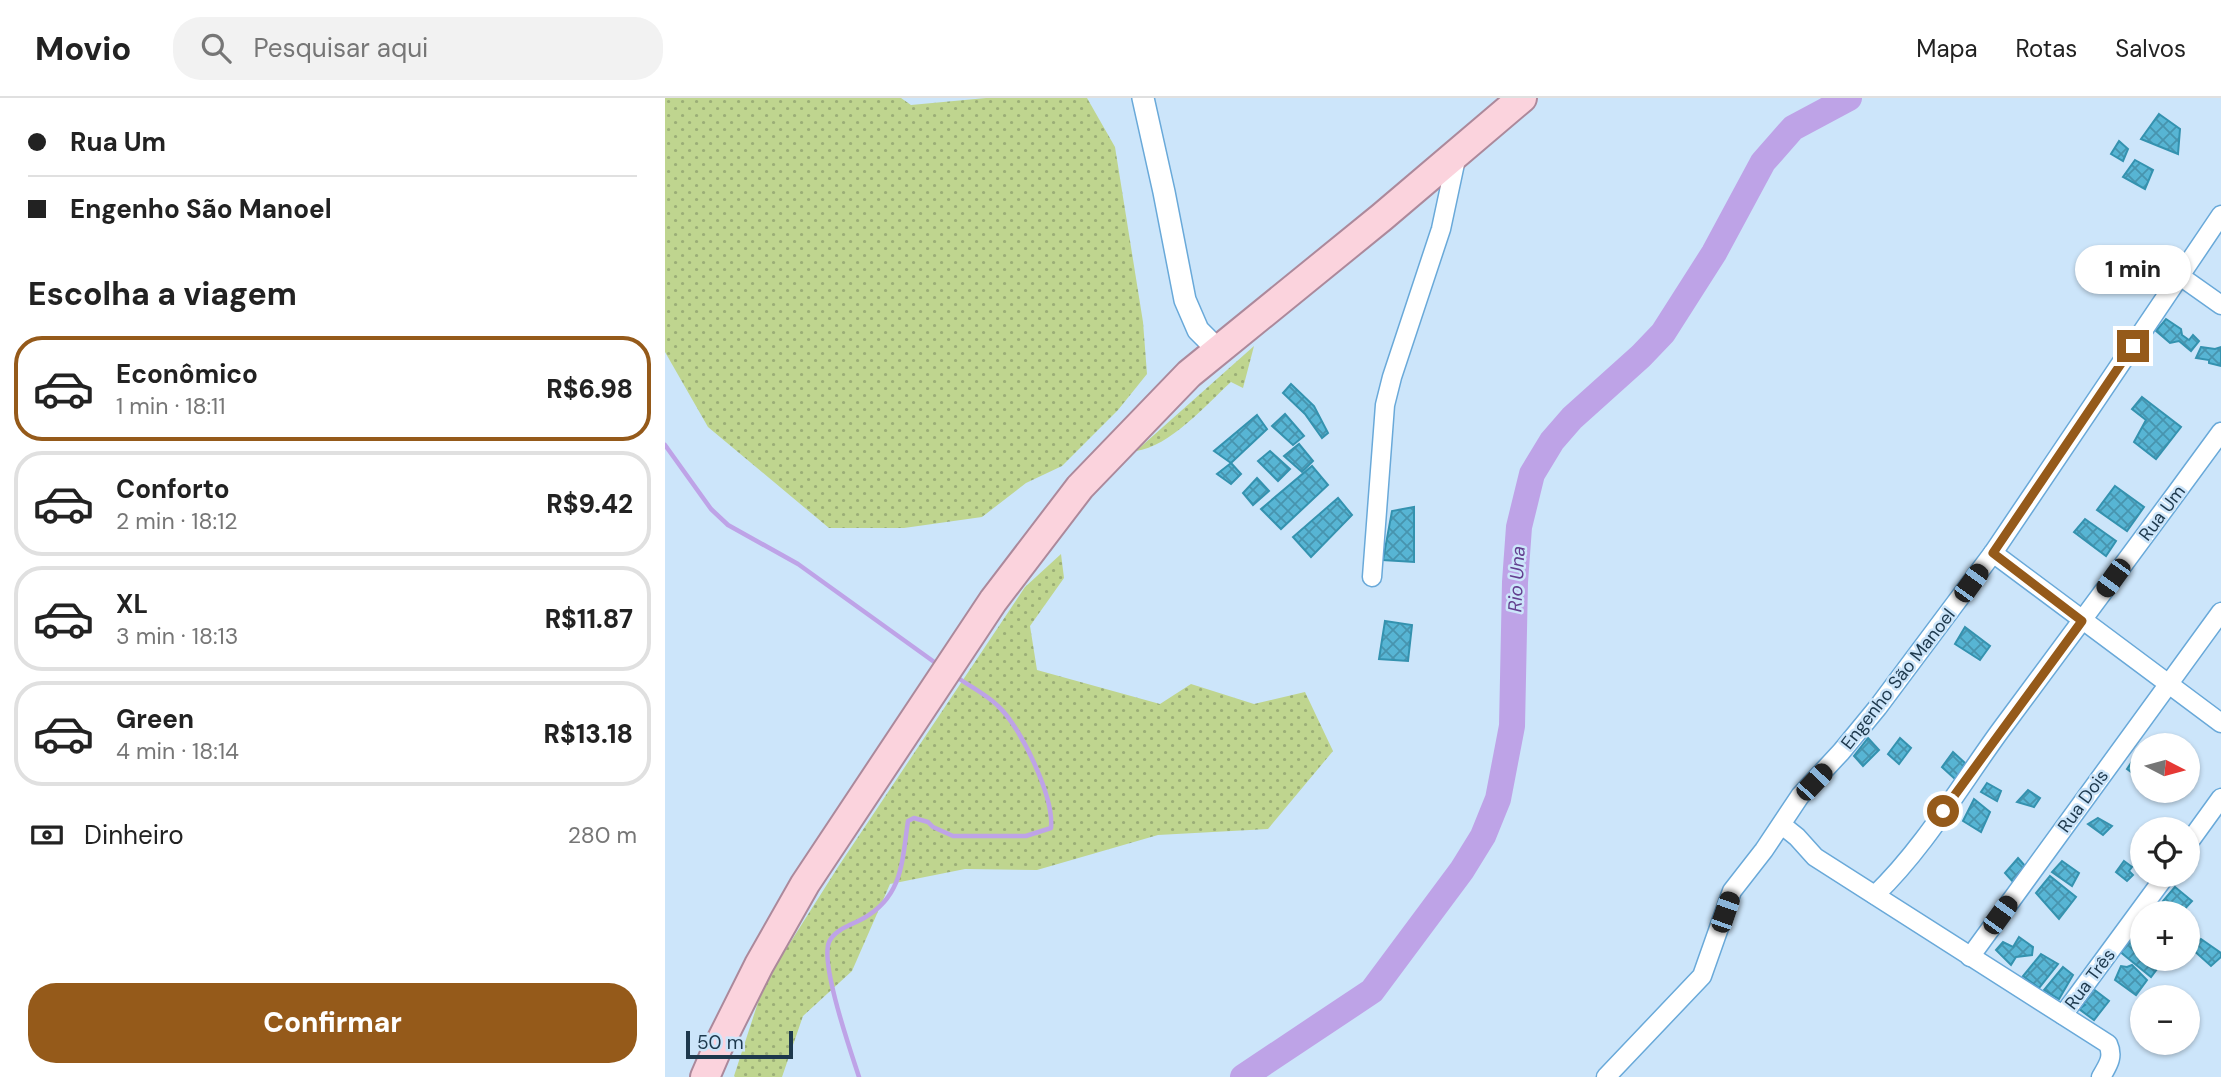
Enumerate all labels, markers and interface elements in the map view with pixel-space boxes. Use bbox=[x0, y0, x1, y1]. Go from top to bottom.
search box bbox=[173, 17, 663, 80]
text: Movio bbox=[35, 27, 131, 70]
icon: search bbox=[197, 29, 235, 67]
text: Pesquisar aqui bbox=[253, 31, 428, 65]
text: Mapa bbox=[1916, 33, 1978, 64]
text: Rotas bbox=[2016, 33, 2077, 64]
text: Salvos bbox=[2115, 33, 2186, 64]
text: Rua Um bbox=[70, 125, 166, 159]
text: Engenho São Manoel bbox=[70, 192, 332, 226]
callout: 1 min bbox=[2075, 244, 2191, 294]
text: 1 min bbox=[2105, 254, 2161, 284]
text: Escolha a viagem bbox=[28, 273, 297, 315]
route end bbox=[2117, 330, 2149, 362]
icon: car bbox=[32, 357, 95, 420]
text: Econômico bbox=[116, 357, 258, 391]
text: R$6.98 bbox=[546, 372, 633, 406]
text: 1 min · 18:11 bbox=[116, 391, 225, 421]
icon: car bbox=[32, 472, 95, 535]
text: Conforto bbox=[116, 472, 230, 506]
street label: Rua Um bbox=[2133, 480, 2191, 546]
text: R$9.42 bbox=[546, 487, 633, 521]
text: 2 min · 18:12 bbox=[116, 506, 238, 536]
water label: Rio Una bbox=[1502, 545, 1531, 613]
car bbox=[2093, 555, 2134, 601]
car bbox=[1951, 560, 1992, 606]
icon: car bbox=[32, 587, 95, 650]
text: XL bbox=[116, 587, 148, 621]
text: R$11.87 bbox=[545, 602, 633, 636]
street label: Engenho São Manoel bbox=[1835, 604, 1961, 754]
text: 3 min · 18:13 bbox=[116, 621, 238, 651]
icon: car bbox=[32, 702, 95, 765]
text: Green bbox=[116, 702, 194, 736]
text: R$13.18 bbox=[544, 717, 633, 751]
north arrow bbox=[2130, 733, 2200, 803]
map controls bbox=[2130, 733, 2200, 1055]
text: 4 min · 18:14 bbox=[116, 736, 239, 766]
car bbox=[1792, 759, 1837, 805]
street label: Rua Dois bbox=[2052, 765, 2114, 837]
route start bbox=[1927, 795, 1959, 827]
icon: cash bbox=[28, 816, 66, 854]
button: locate bbox=[2130, 817, 2200, 887]
text: Dinheiro bbox=[84, 818, 184, 852]
text: 280 m bbox=[568, 820, 637, 850]
car bbox=[1709, 889, 1742, 935]
car bbox=[1980, 892, 2021, 938]
button: + bbox=[2130, 901, 2200, 971]
street label: Rua Três bbox=[2059, 944, 2121, 1014]
button: Confirmar bbox=[28, 983, 637, 1063]
button: − bbox=[2130, 985, 2200, 1055]
scale bar bbox=[686, 1028, 793, 1060]
text: 50 m bbox=[697, 1030, 744, 1055]

